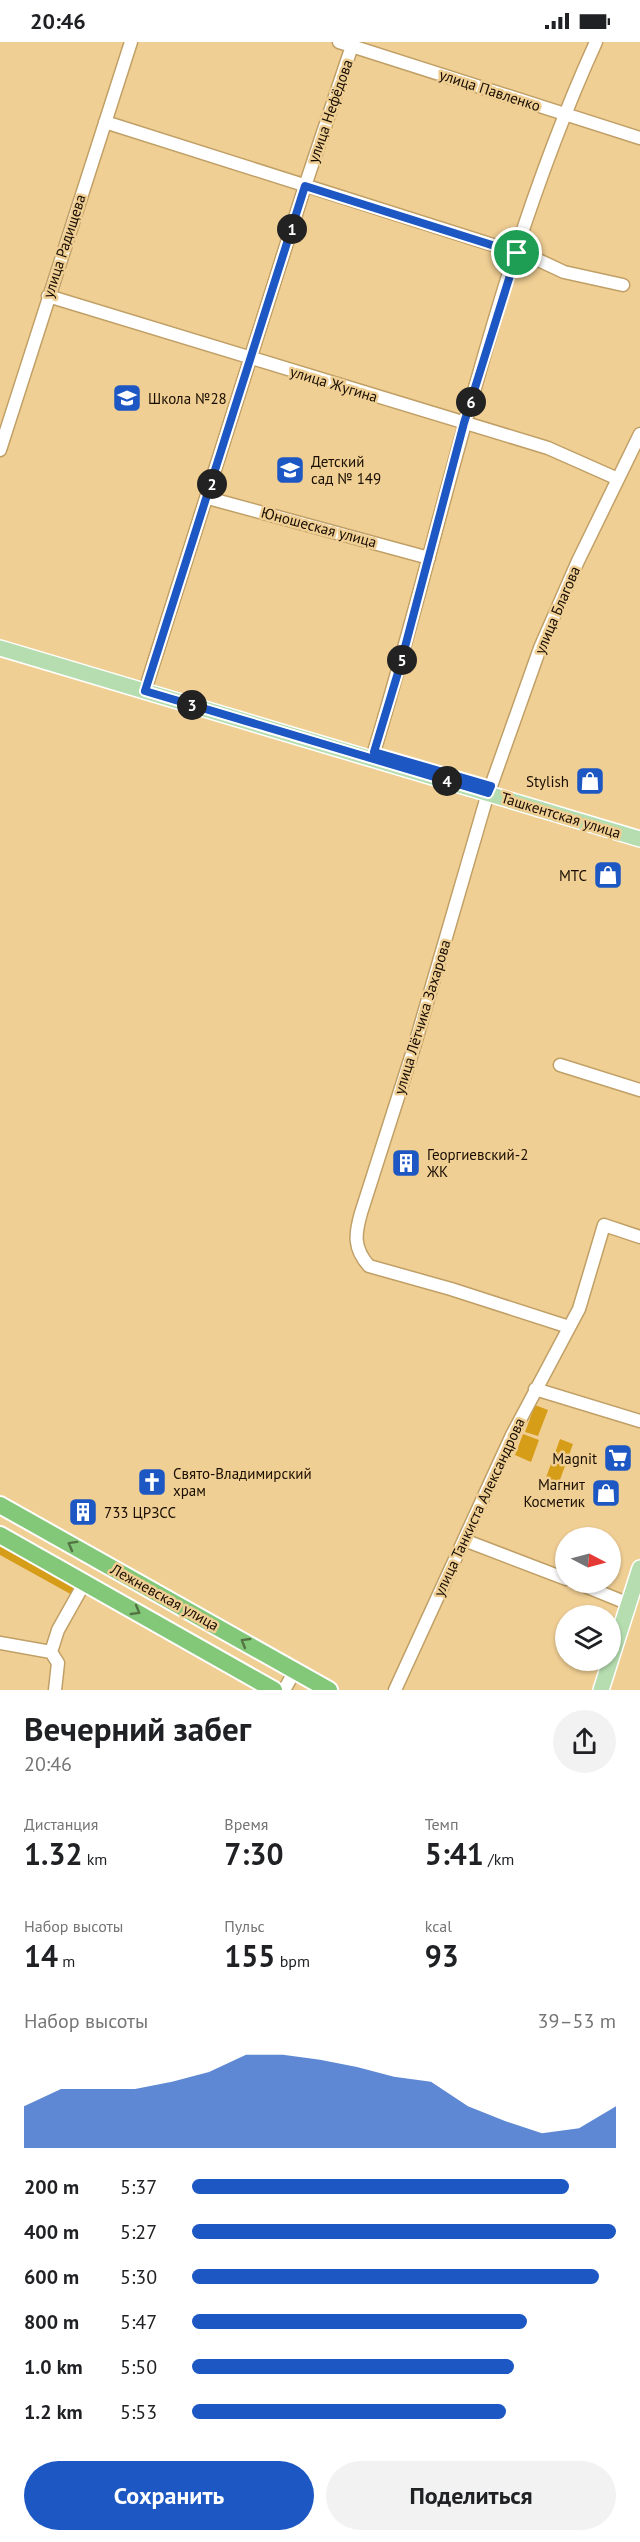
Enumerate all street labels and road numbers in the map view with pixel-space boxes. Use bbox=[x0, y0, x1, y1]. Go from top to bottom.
street label: улица Нефёдова bbox=[303, 57, 357, 165]
street label: улица Павленко bbox=[437, 65, 543, 115]
street label: улица Радищева bbox=[38, 192, 90, 300]
street label: улица Жугина bbox=[288, 362, 380, 406]
street label: Юношеская улица bbox=[259, 502, 379, 552]
street label: улица Благова bbox=[530, 563, 584, 657]
street label: Ташкентская улица bbox=[499, 788, 623, 842]
street label: улица Лётчика Захарова bbox=[389, 937, 455, 1097]
street label: улица Танкиста Александрова bbox=[429, 1415, 529, 1599]
street label: Лежневская улица bbox=[107, 1559, 222, 1635]

